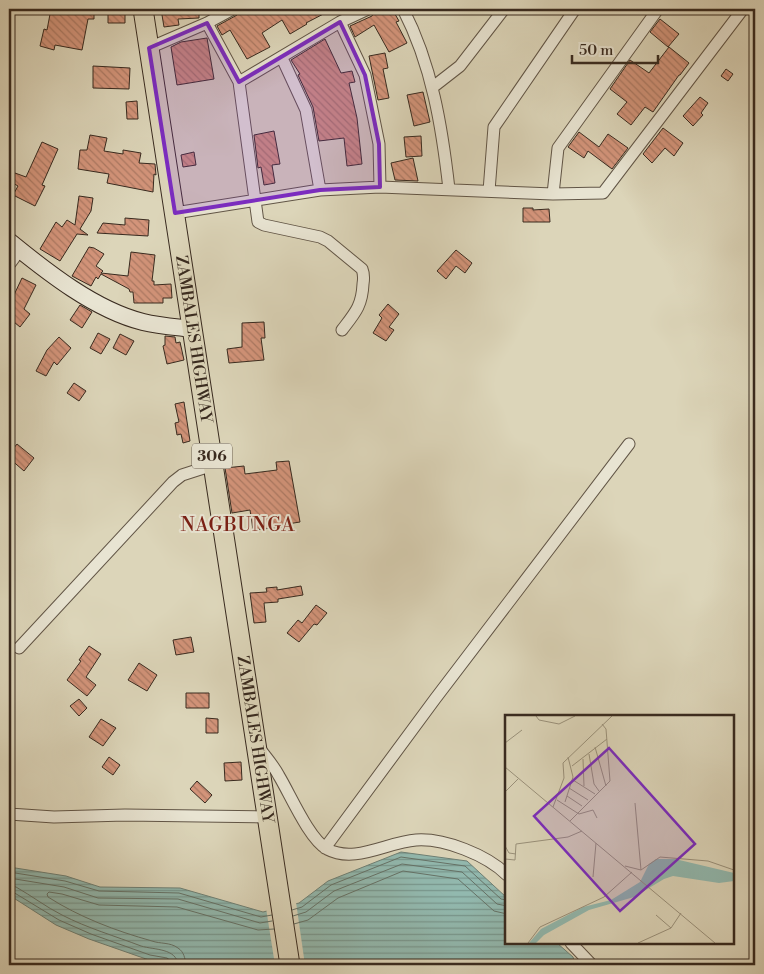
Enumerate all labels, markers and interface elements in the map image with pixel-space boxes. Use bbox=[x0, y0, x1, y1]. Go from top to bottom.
scale bar bbox=[572, 32, 658, 64]
text: 50 m bbox=[579, 41, 613, 60]
street label: ZAMBALES HIGHWAY bbox=[171, 254, 217, 426]
road number: 306 bbox=[192, 444, 232, 468]
district label: NAGBUNGA bbox=[181, 513, 295, 537]
street label: ZAMBALES HIGHWAY bbox=[233, 654, 278, 826]
inset map bbox=[505, 715, 734, 944]

